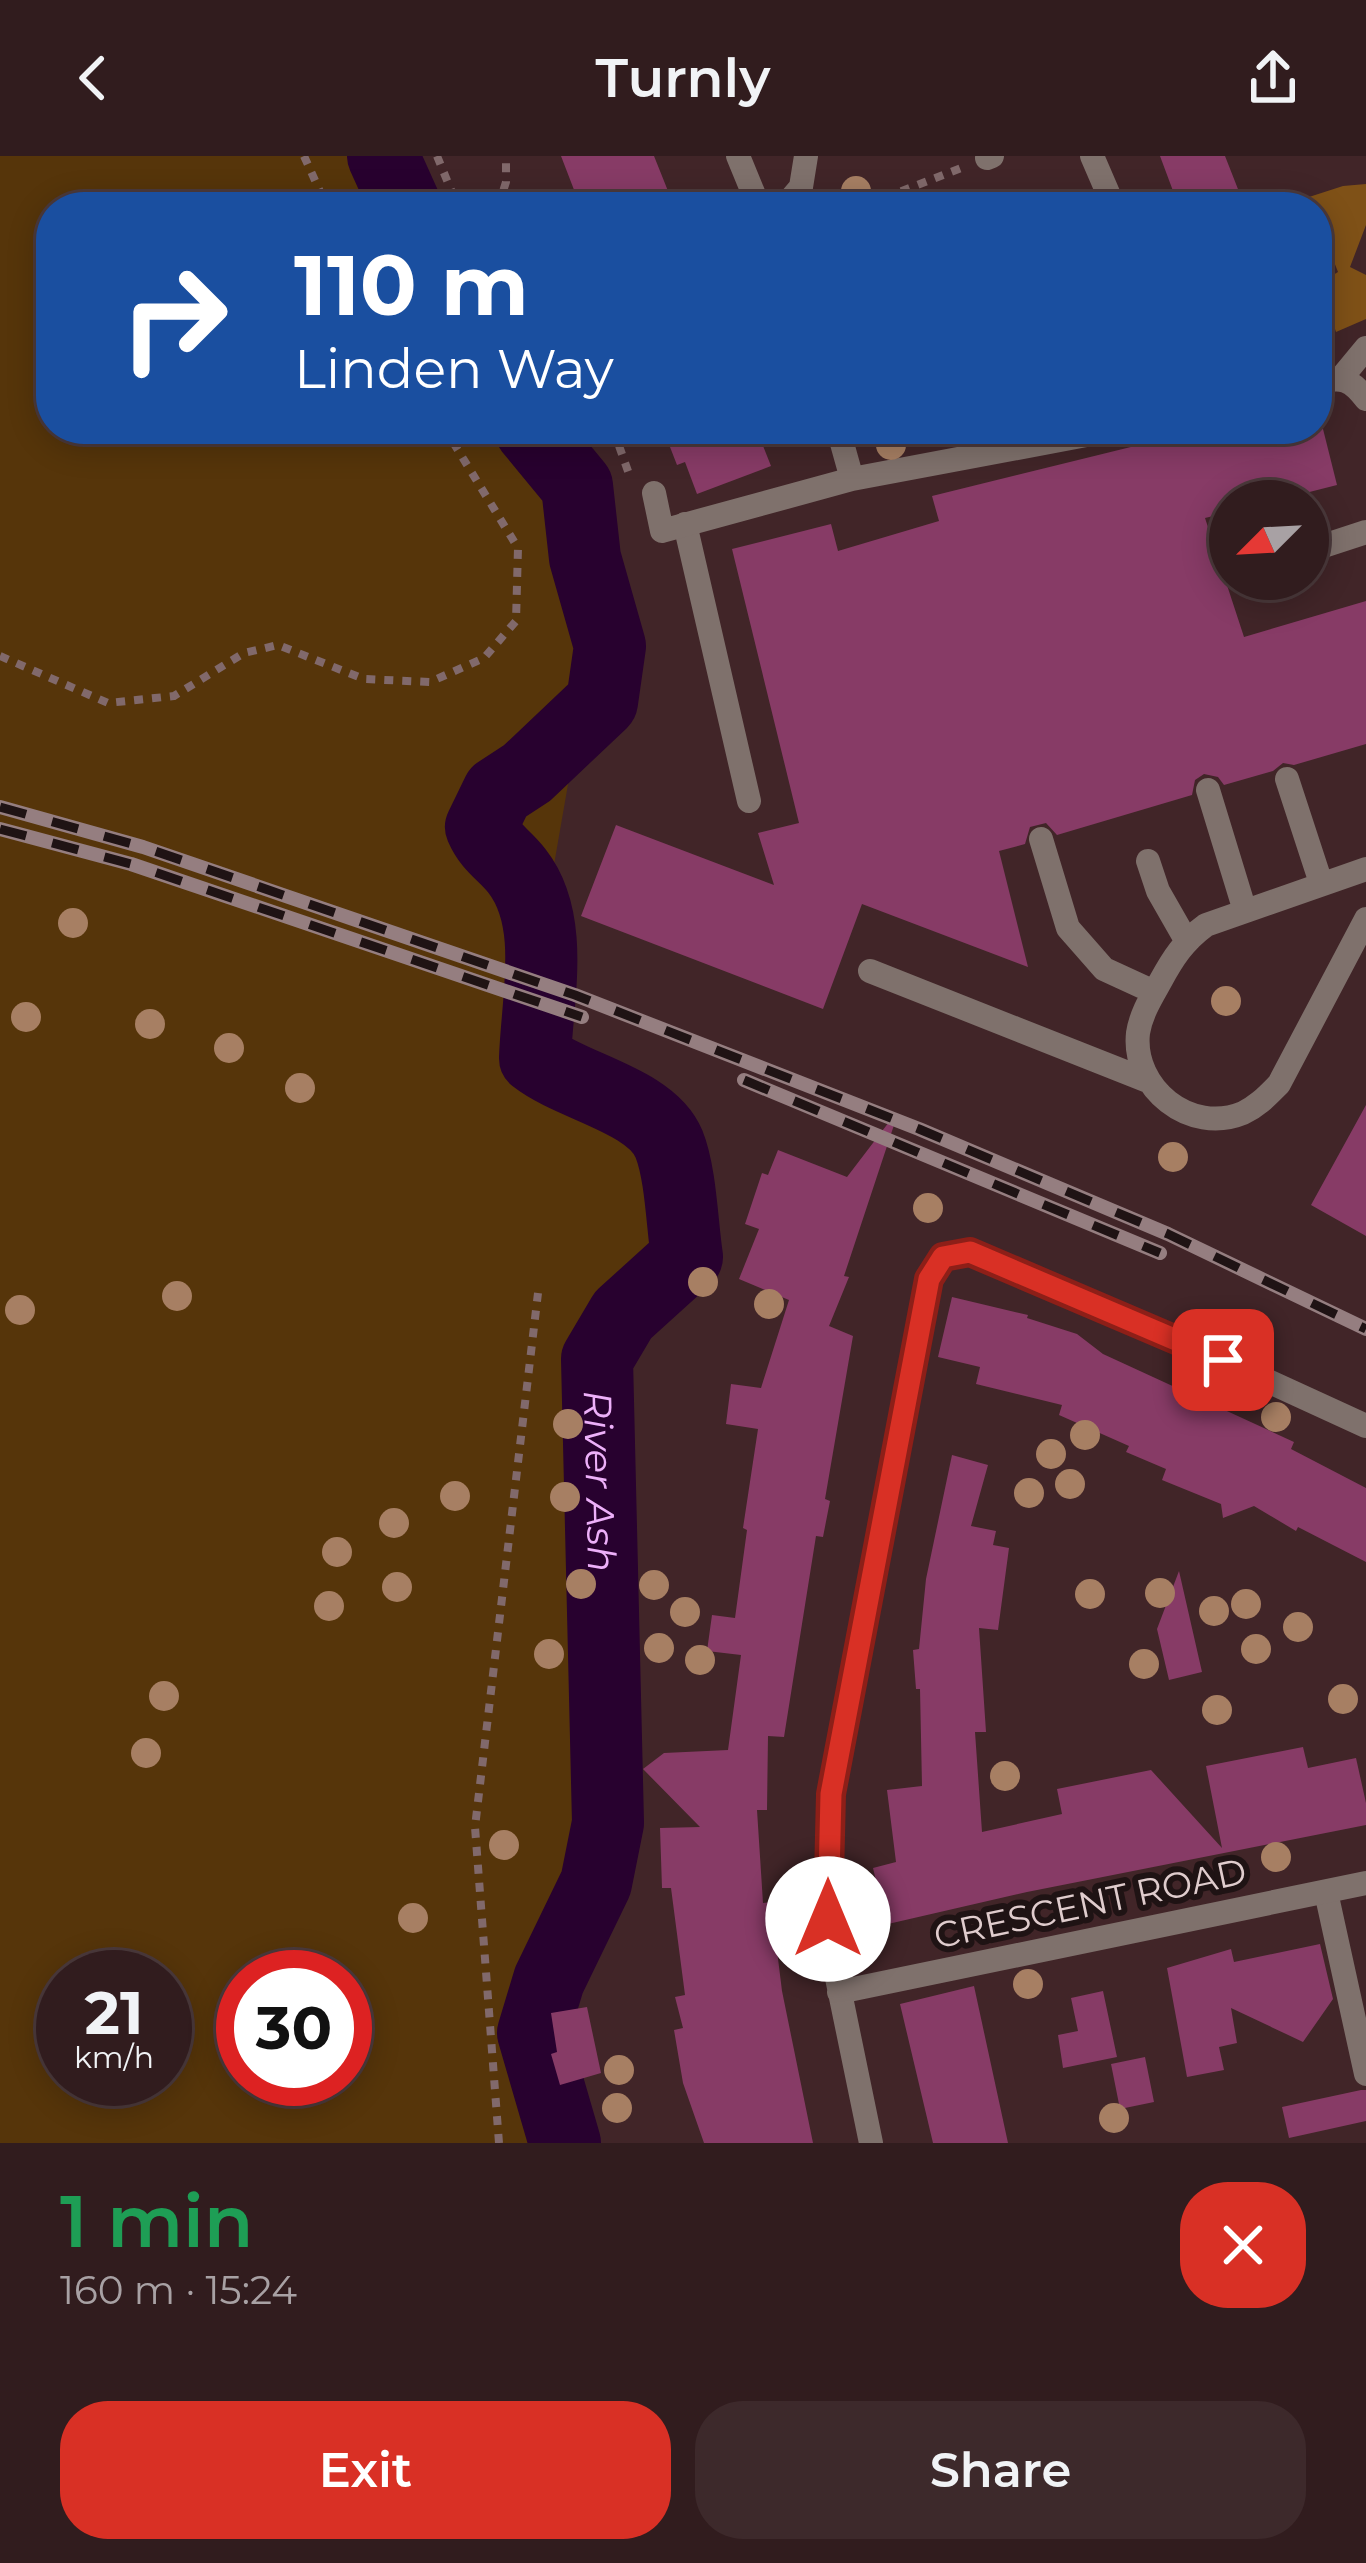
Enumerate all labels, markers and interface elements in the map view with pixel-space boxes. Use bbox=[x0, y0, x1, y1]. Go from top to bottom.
icon: back bbox=[60, 45, 126, 111]
text: Turnly bbox=[596, 45, 770, 111]
icon: share bbox=[1240, 45, 1306, 111]
text: 110 m bbox=[294, 234, 529, 336]
icon: right bbox=[96, 240, 252, 396]
text: Linden Way bbox=[294, 336, 614, 402]
north arrow bbox=[1209, 480, 1329, 600]
map controls bbox=[1209, 480, 1329, 600]
pin bbox=[1172, 1309, 1274, 1411]
icon: arrive bbox=[1190, 1327, 1256, 1393]
water label: River Ash bbox=[574, 1390, 626, 1573]
street label: CRESCENT ROAD bbox=[930, 1848, 1250, 1958]
position arrow bbox=[765, 1856, 891, 1982]
speed limit sign: 30 bbox=[216, 1950, 372, 2106]
text: 21 bbox=[85, 1976, 143, 2049]
text: km/h bbox=[74, 2039, 154, 2076]
text: 1 min bbox=[60, 2177, 253, 2265]
button: close bbox=[1180, 2182, 1306, 2308]
text: 160 m · 15:24 bbox=[60, 2266, 297, 2314]
button: Exit bbox=[60, 2401, 671, 2539]
button: Share bbox=[695, 2401, 1306, 2539]

